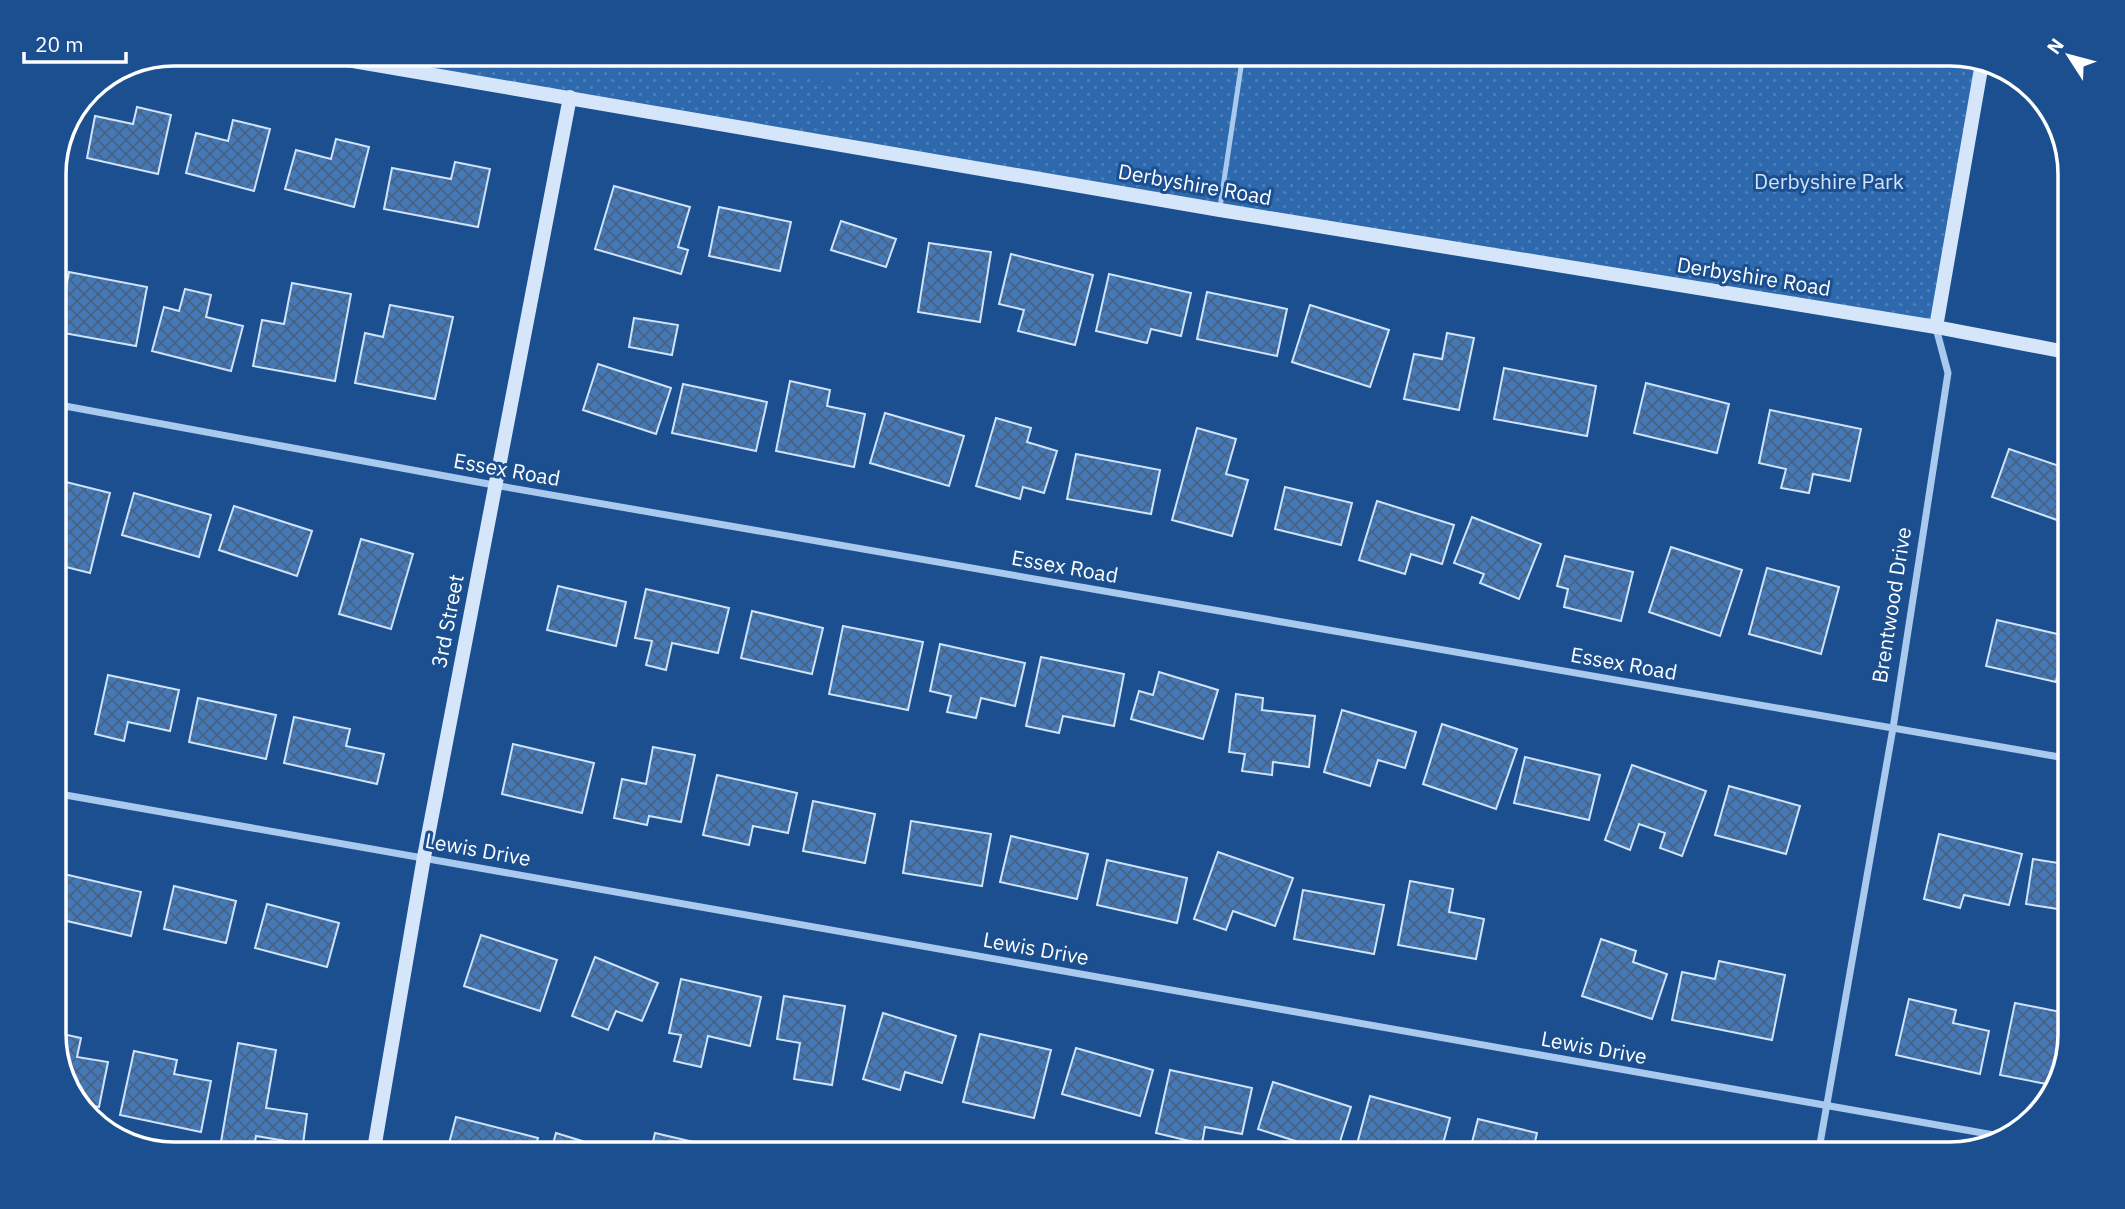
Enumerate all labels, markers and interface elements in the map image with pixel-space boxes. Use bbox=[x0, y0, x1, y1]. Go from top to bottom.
scale bar bbox=[24, 21, 126, 65]
north arrow bbox=[2034, 21, 2104, 91]
text: 20 m bbox=[35, 30, 84, 58]
text: N bbox=[2041, 33, 2069, 59]
street label: Derbyshire Road bbox=[1116, 157, 1274, 211]
park label: Derbyshire Park bbox=[1754, 167, 1904, 195]
street label: Derbyshire Road bbox=[1675, 250, 1833, 302]
street label: Essex Road bbox=[452, 446, 562, 492]
street label: Brentwood Drive bbox=[1865, 525, 1917, 685]
street label: Essex Road bbox=[1010, 543, 1120, 589]
street label: 3rd Street bbox=[424, 572, 470, 670]
street label: Essex Road bbox=[1569, 640, 1679, 686]
street label: Lewis Drive bbox=[423, 826, 533, 872]
street label: Lewis Drive bbox=[981, 925, 1091, 971]
street label: Lewis Drive bbox=[1539, 1024, 1649, 1070]

